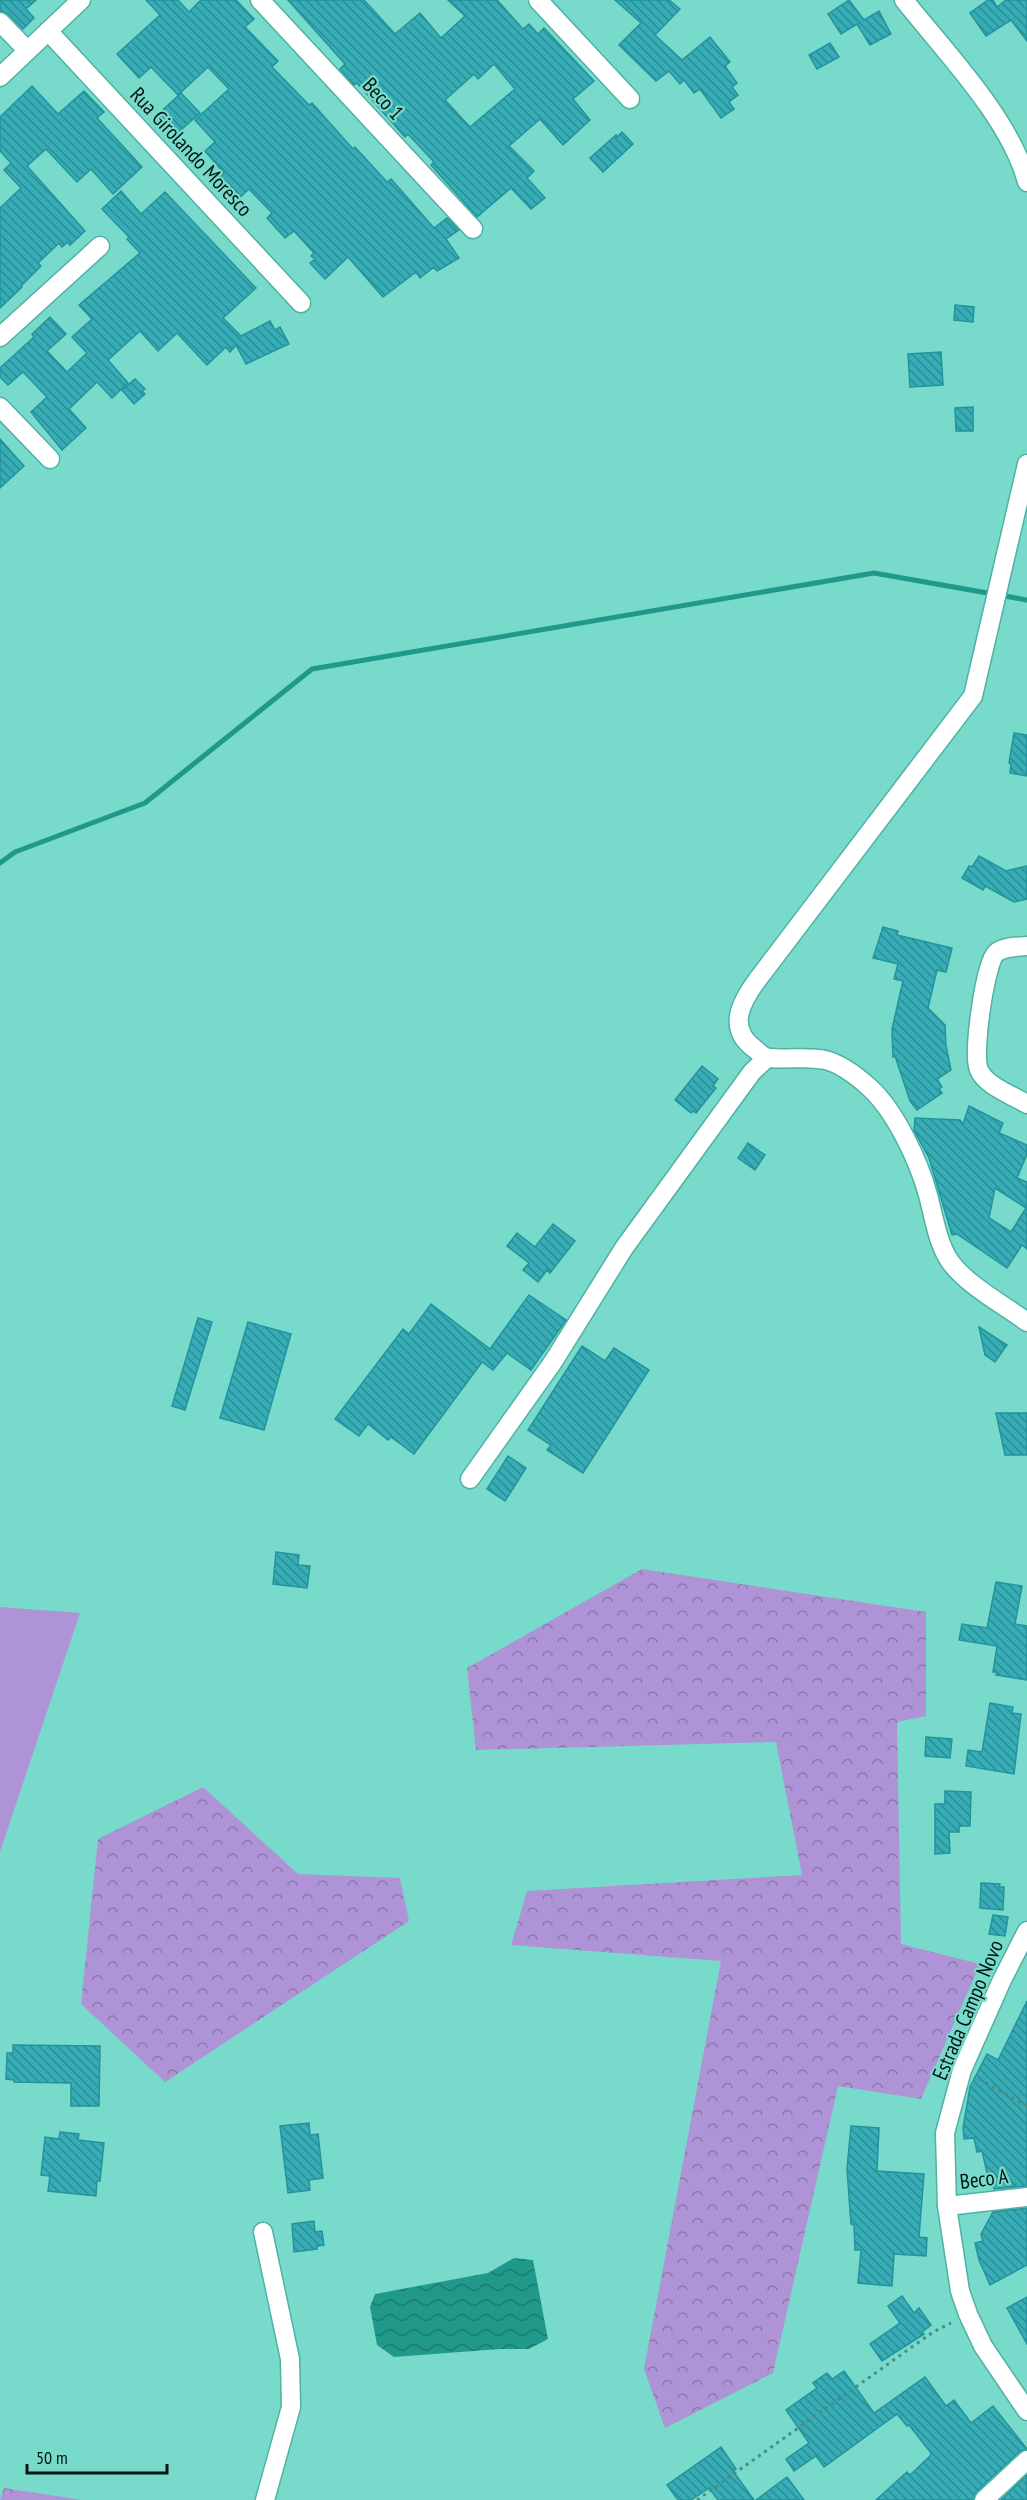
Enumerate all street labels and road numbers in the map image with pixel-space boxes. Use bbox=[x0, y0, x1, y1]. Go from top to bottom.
street label: Beco 1 bbox=[357, 72, 410, 126]
street label: Rua Girolando Moresco bbox=[125, 81, 258, 222]
street label: Estrada Campo Novo bbox=[926, 1936, 1009, 2084]
street label: Beco A bbox=[958, 2162, 1010, 2195]

